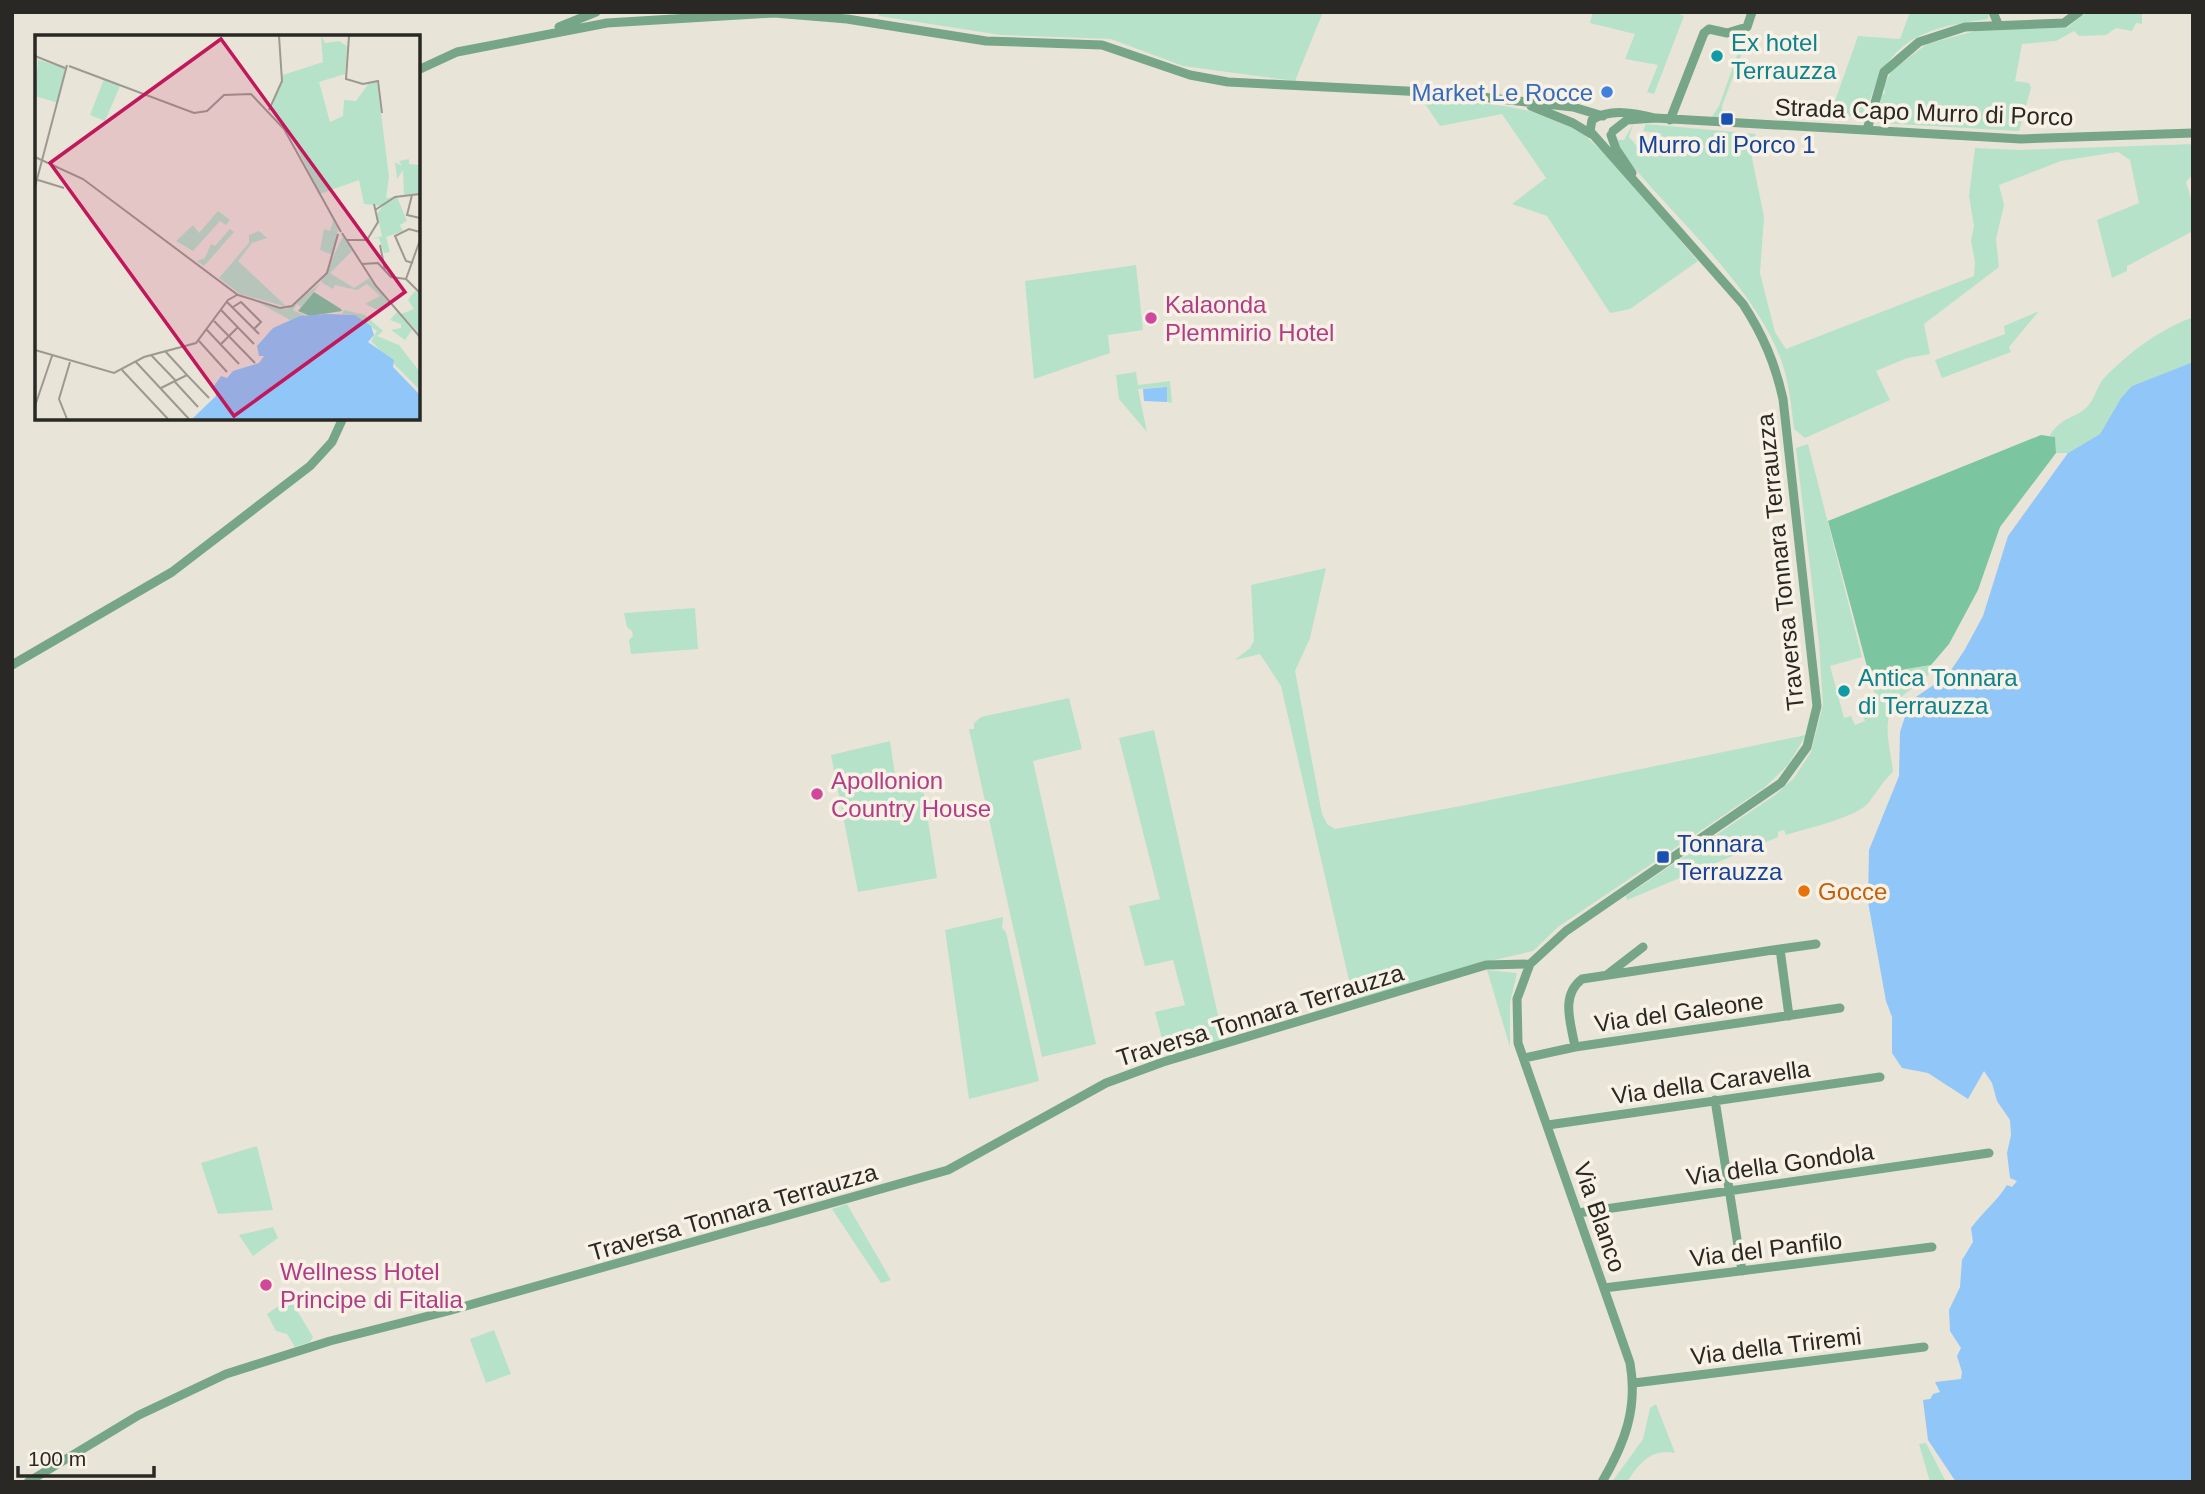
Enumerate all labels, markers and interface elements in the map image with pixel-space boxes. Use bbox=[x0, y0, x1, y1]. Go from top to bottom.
place label: Ex hotel Terrauzza bbox=[1731, 29, 1837, 84]
inset map bbox=[35, 35, 420, 420]
marker: Ex hotel Terrauzza bbox=[1709, 48, 1725, 64]
place label: Market Le Rocce bbox=[1412, 79, 1593, 106]
marker: Market Le Rocce bbox=[1599, 84, 1615, 100]
street label: Strada Capo Murro di Porco bbox=[1774, 93, 2074, 131]
marker: Murro di Porco 1 bbox=[1719, 111, 1735, 127]
place label: Murro di Porco 1 bbox=[1638, 131, 1816, 158]
place label: Kalaonda Plemmirio Hotel bbox=[1165, 291, 1334, 346]
marker: Kalaonda Plemmirio Hotel bbox=[1143, 310, 1159, 326]
street label: Traversa Tonnara Terrauzza bbox=[1751, 412, 1809, 712]
place label: Antica Tonnara di Terrauzza bbox=[1858, 664, 2018, 719]
marker: Antica Tonnara di Terrauzza bbox=[1836, 683, 1852, 699]
place label: Apollonion Country House bbox=[831, 767, 991, 822]
marker: Apollonion Country House bbox=[809, 786, 825, 802]
place label: Tonnara Terrauzza bbox=[1677, 830, 1783, 885]
marker: Tonnara Terrauzza bbox=[1655, 849, 1671, 865]
place label: Gocce bbox=[1818, 878, 1887, 905]
marker: Gocce bbox=[1796, 883, 1812, 899]
street label: Traversa Tonnara Terrauzza bbox=[1113, 958, 1407, 1072]
street label: Via del Galeone bbox=[1593, 987, 1765, 1037]
street label: Via della Caravella bbox=[1610, 1055, 1812, 1109]
street label: Via della Gondola bbox=[1685, 1137, 1876, 1191]
street label: Traversa Tonnara Terrauzza bbox=[586, 1158, 881, 1266]
street label: Via Blanco bbox=[1569, 1159, 1631, 1275]
street label: Via del Panfilo bbox=[1688, 1226, 1844, 1272]
place label: Wellness Hotel Principe di Fitalia bbox=[280, 1258, 463, 1313]
marker: Wellness Hotel Principe di Fitalia bbox=[258, 1277, 274, 1293]
street label: Via della Triremi bbox=[1689, 1322, 1863, 1370]
scale bar bbox=[18, 1434, 154, 1478]
text: 100 m bbox=[28, 1447, 86, 1470]

